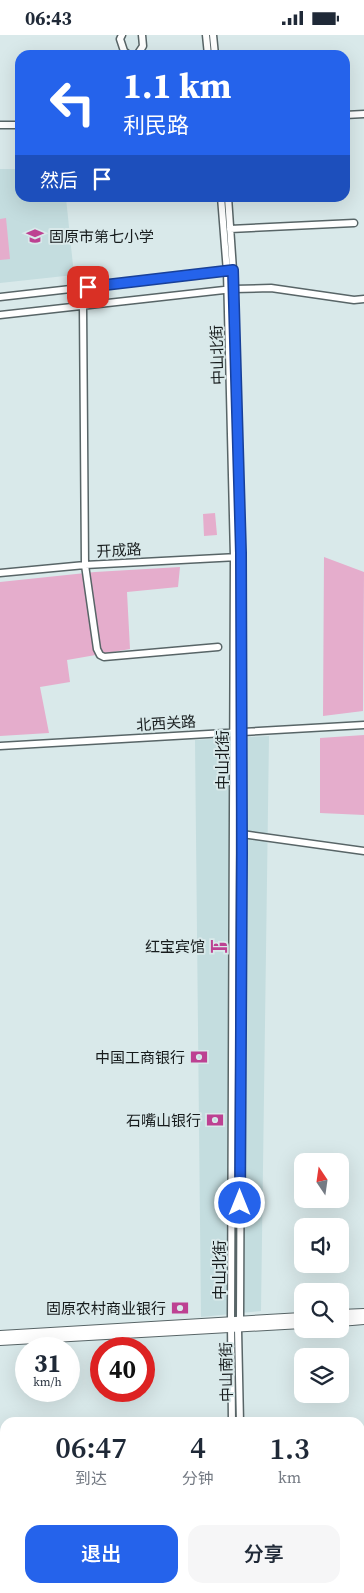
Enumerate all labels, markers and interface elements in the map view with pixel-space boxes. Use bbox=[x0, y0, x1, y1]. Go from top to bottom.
text: 06:43 bbox=[25, 5, 72, 31]
text: 1.1 km bbox=[123, 62, 232, 110]
icon: left bbox=[40, 70, 105, 135]
text: 利民路 bbox=[123, 110, 189, 140]
icon: arrive bbox=[88, 165, 116, 193]
text: 然后 bbox=[40, 167, 78, 193]
school or university icon: 固原市第七小学 bbox=[25, 226, 45, 246]
place label: 固原市第七小学 bbox=[49, 226, 154, 247]
pin bbox=[67, 266, 109, 308]
icon: arrive bbox=[74, 273, 102, 301]
street label: 中山北街 bbox=[205, 325, 229, 385]
street label: 开成路 bbox=[96, 538, 142, 562]
street label: 北西关路 bbox=[135, 710, 197, 736]
street label: 中山北街 bbox=[212, 730, 233, 790]
place label: 红宝宾馆 bbox=[145, 936, 205, 957]
hotel icon: 红宝宾馆 bbox=[209, 936, 229, 956]
place label: 中国工商银行 bbox=[95, 1047, 185, 1068]
bank icon: 中国工商银行 bbox=[189, 1047, 209, 1067]
place label: 石嘴山银行 bbox=[126, 1110, 201, 1131]
bank icon: 石嘴山银行 bbox=[205, 1110, 225, 1130]
north arrow bbox=[294, 1153, 349, 1207]
map controls bbox=[294, 1153, 349, 1403]
position arrow bbox=[213, 1176, 265, 1228]
button: sound bbox=[294, 1218, 349, 1273]
street label: 中山北街 bbox=[209, 1240, 230, 1300]
button: search bbox=[294, 1283, 349, 1338]
place label: 固原农村商业银行 bbox=[46, 1298, 166, 1319]
bank icon: 固原农村商业银行 bbox=[170, 1298, 190, 1318]
speed limit sign: 40 bbox=[90, 1337, 155, 1402]
street label: 中山南街 bbox=[215, 1342, 237, 1402]
text: 31 bbox=[34, 1346, 61, 1380]
button: layers bbox=[294, 1348, 349, 1403]
text: km/h bbox=[33, 1374, 62, 1390]
text: 06:47 bbox=[55, 1427, 127, 1468]
text: 4 bbox=[190, 1427, 206, 1468]
text: 1.3 bbox=[269, 1428, 310, 1469]
text: km bbox=[278, 1466, 301, 1488]
text: 到达 bbox=[75, 1467, 107, 1489]
text: 分钟 bbox=[182, 1467, 214, 1489]
button: 退出 bbox=[25, 1525, 178, 1583]
button: 分享 bbox=[188, 1525, 340, 1583]

